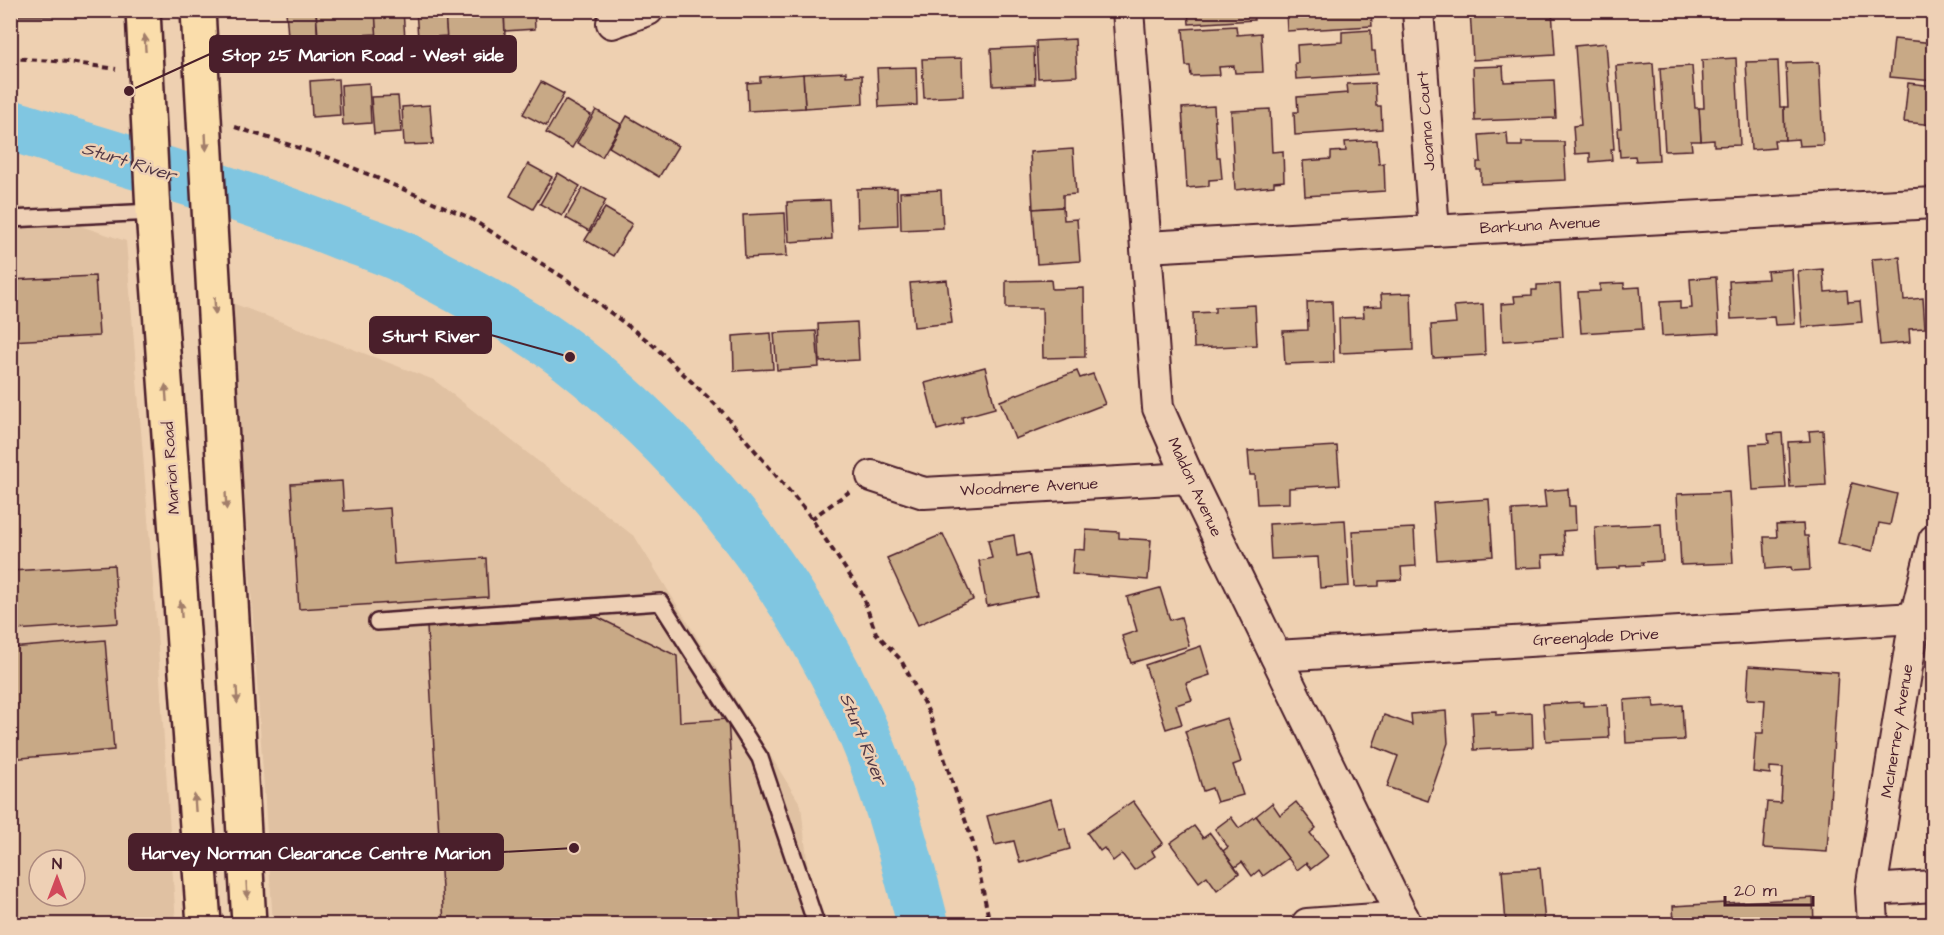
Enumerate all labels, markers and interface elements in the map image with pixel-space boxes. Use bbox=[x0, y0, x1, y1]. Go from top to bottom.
one-way arrow bbox=[140, 34, 149, 53]
callout: Stop 25 Marion Road - West side bbox=[210, 36, 516, 72]
text: Stop 25 Marion Road - West side bbox=[221, 43, 504, 68]
street label: Joanna Court bbox=[1412, 70, 1440, 172]
one-way arrow bbox=[202, 133, 211, 152]
water label: Sturt River bbox=[79, 136, 181, 189]
street label: Barkuna Avenue bbox=[1479, 211, 1601, 239]
one-way arrow bbox=[210, 297, 220, 316]
callout: Sturt River bbox=[370, 317, 491, 353]
text: Sturt River bbox=[382, 324, 480, 349]
one-way arrow bbox=[161, 384, 171, 403]
street label: Marion Road bbox=[157, 421, 185, 515]
street label: Maldon Avenue bbox=[1162, 434, 1228, 541]
street label: Woodmere Avenue bbox=[959, 472, 1099, 502]
one-way arrow bbox=[222, 491, 231, 510]
one-way arrow bbox=[177, 599, 186, 618]
street label: Greenglade Drive bbox=[1533, 623, 1660, 652]
street label: McInerney Avenue bbox=[1876, 662, 1919, 800]
one-way arrow bbox=[232, 686, 241, 705]
water label: Sturt River bbox=[833, 689, 894, 791]
one-way arrow bbox=[191, 794, 200, 813]
callout: Harvey Norman Clearance Centre Marion bbox=[129, 834, 503, 870]
text: Harvey Norman Clearance Centre Marion bbox=[141, 841, 491, 867]
north arrow bbox=[27, 848, 87, 908]
text: N bbox=[52, 853, 62, 875]
scale bar bbox=[1725, 869, 1814, 907]
text: 20 m bbox=[1734, 878, 1777, 903]
one-way arrow bbox=[243, 881, 252, 900]

